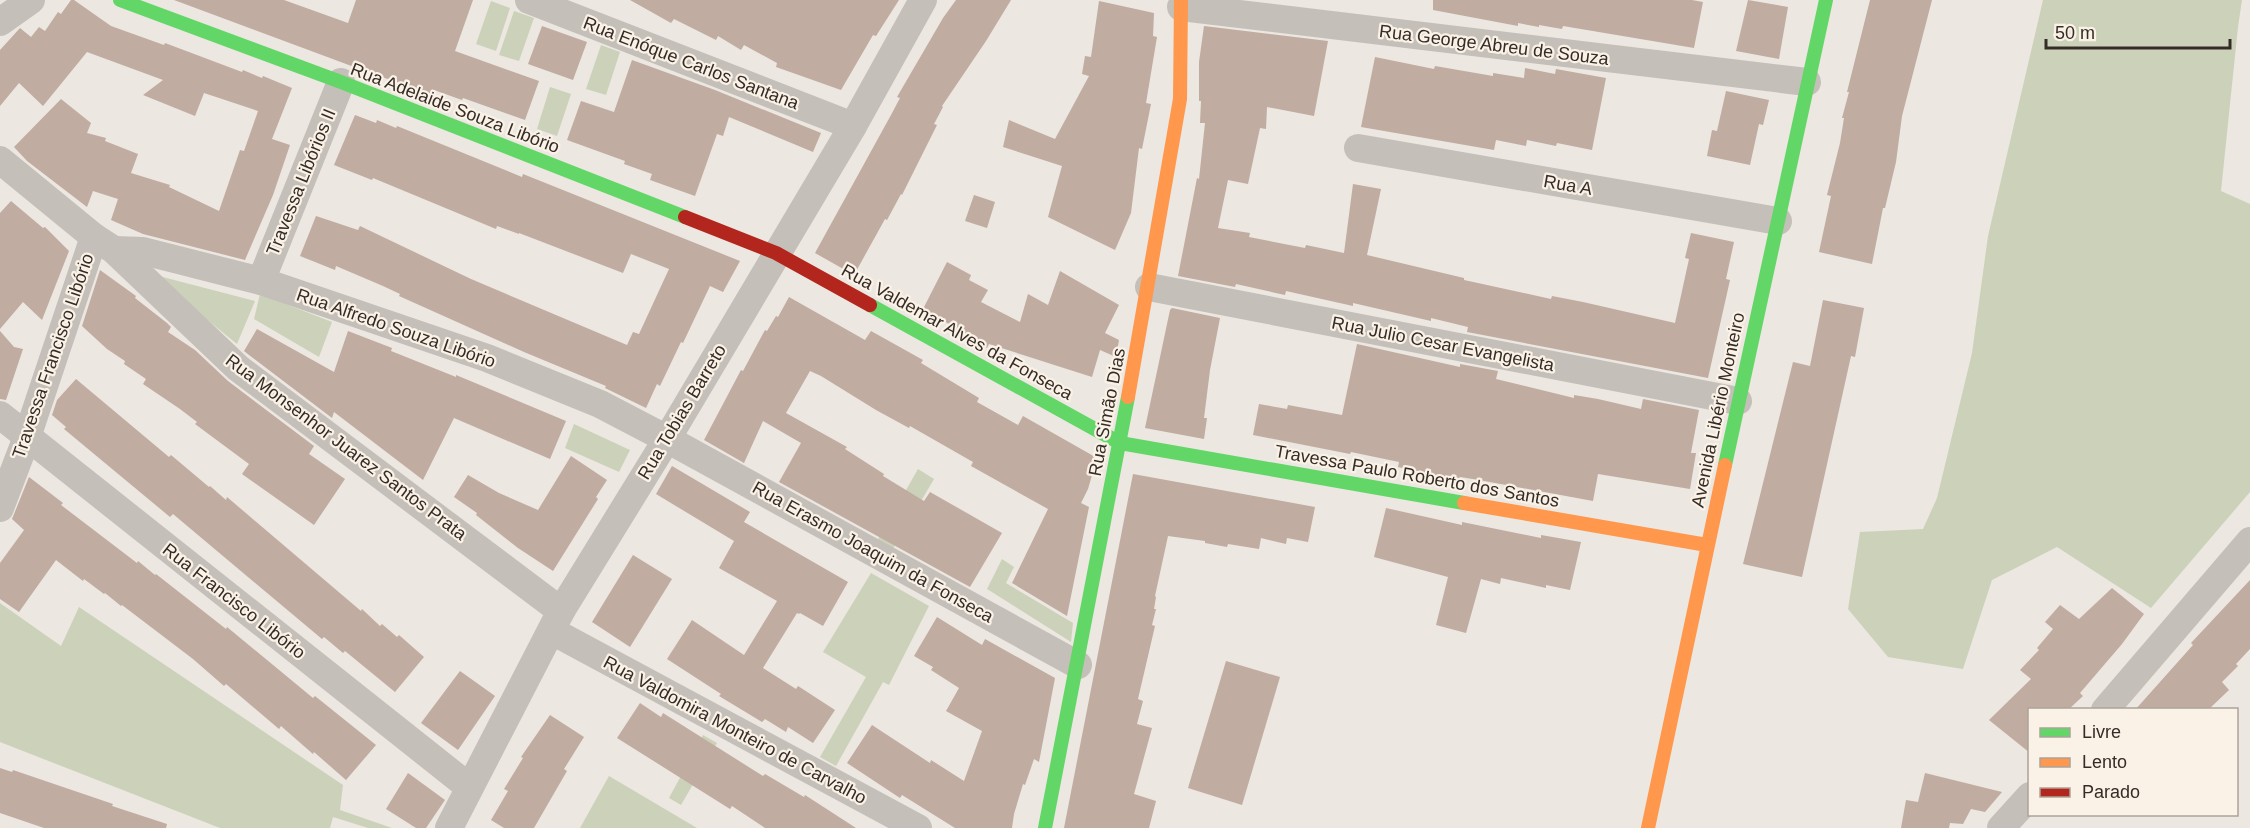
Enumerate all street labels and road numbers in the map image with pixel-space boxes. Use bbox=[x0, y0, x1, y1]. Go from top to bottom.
street label: Rua Enóque Carlos Santana bbox=[580, 13, 802, 114]
street label: Rua George Abreu de Souza bbox=[1378, 21, 1611, 69]
street label: Rua Adelaide Souza Libório bbox=[348, 59, 562, 157]
street label: Travessa Libórios II bbox=[262, 106, 340, 258]
street label: Rua A bbox=[1542, 171, 1594, 199]
street label: Travessa Francisco Libório bbox=[8, 251, 98, 461]
street label: Rua Valdemar Alves da Fonseca bbox=[838, 260, 1077, 404]
street label: Rua Alfredo Souza Libório bbox=[294, 285, 498, 371]
street label: Avenida Libério Monteiro bbox=[1688, 311, 1748, 509]
street label: Rua Julio Cesar Evangelista bbox=[1330, 313, 1557, 376]
street label: Rua Tobias Barreto bbox=[634, 341, 730, 483]
street label: Rua Simão Dias bbox=[1085, 346, 1129, 478]
street label: Rua Monsenhor Juarez Santos Prata bbox=[222, 350, 471, 545]
street label: Travessa Paulo Roberto dos Santos bbox=[1273, 441, 1561, 511]
street label: Rua Erasmo Joaquim da Fonseca bbox=[749, 477, 998, 627]
street label: Rua Francisco Libório bbox=[159, 539, 309, 663]
street label: Rua Valdomira Monteiro de Carvalho bbox=[600, 652, 870, 808]

